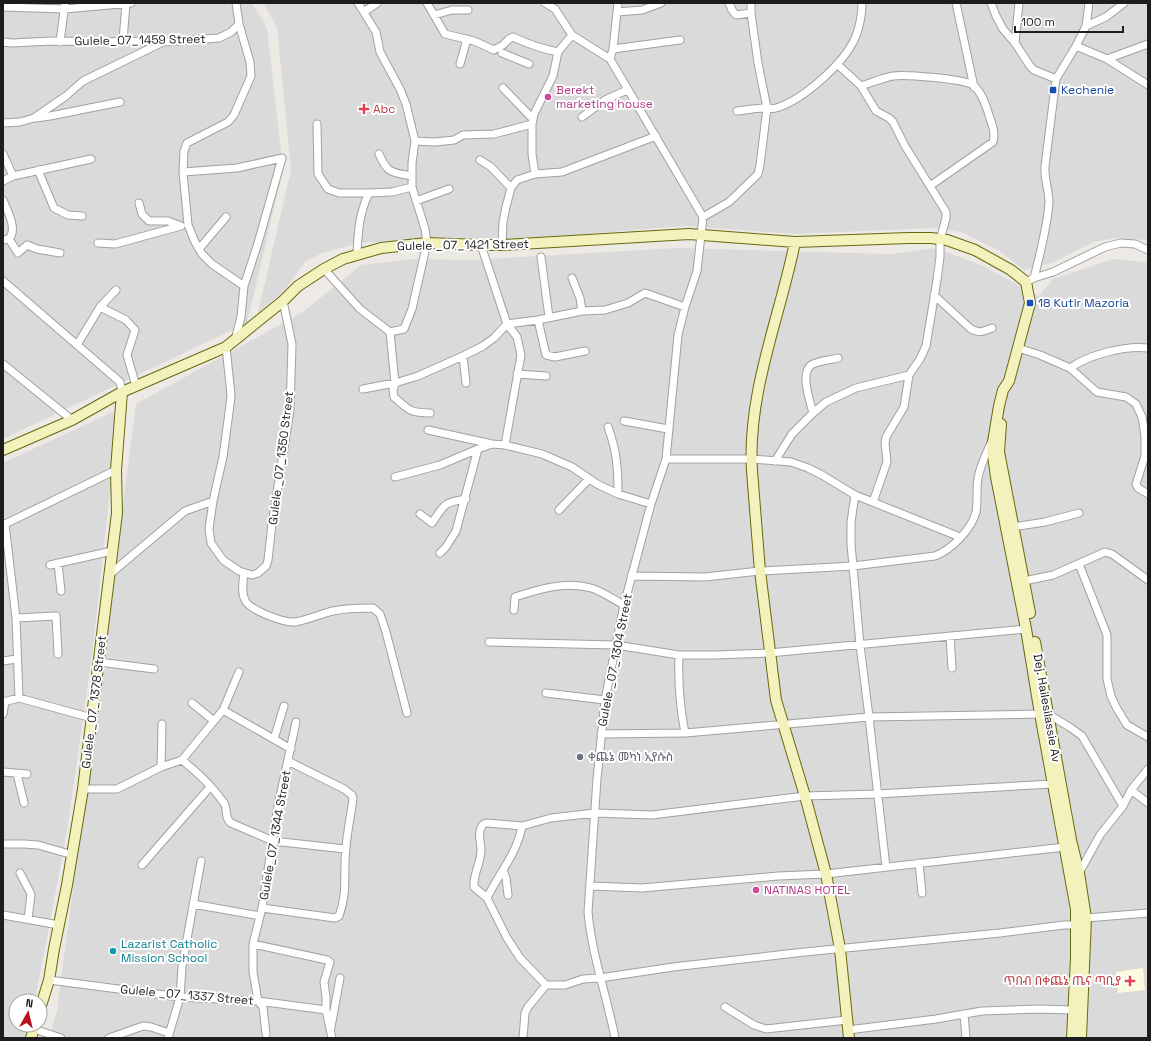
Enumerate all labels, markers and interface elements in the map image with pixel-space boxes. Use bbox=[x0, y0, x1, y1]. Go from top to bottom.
scale bar bbox=[1015, 8, 1123, 34]
text: 100 m bbox=[1021, 14, 1055, 30]
street label: Gulele_07_1459 Street bbox=[74, 31, 206, 49]
place label: Berekt marketing house bbox=[556, 82, 653, 112]
place label: Kechenie bbox=[1061, 82, 1114, 98]
marker: Kechenie bbox=[1048, 85, 1058, 95]
marker: Berekt marketing house bbox=[543, 92, 553, 102]
place label: Abc bbox=[373, 101, 395, 117]
marker: Abc bbox=[358, 103, 370, 115]
street label: Gulele _07_1421 Street bbox=[397, 236, 529, 254]
place label: 18 Kutir Mazoria bbox=[1038, 295, 1129, 311]
marker: 18 Kutir Mazoria bbox=[1025, 298, 1035, 308]
street label: Gulele _07_1350 Street bbox=[265, 390, 297, 526]
street label: Gulele _07_1304 Street bbox=[594, 592, 636, 728]
street label: Gulele _07_1378 Street bbox=[78, 635, 110, 769]
street label: Dej. Hailesilassie Av bbox=[1030, 652, 1065, 764]
place label: ቀጨኔ መካነ ኢየሱስ bbox=[588, 749, 673, 765]
marker: ቀጨኔ መካነ ኢየሱስ bbox=[575, 752, 585, 762]
street label: Gulele_07_1344 Street bbox=[256, 769, 294, 901]
place label: NATINAS HOTEL bbox=[764, 882, 851, 898]
marker: NATINAS HOTEL bbox=[751, 885, 761, 895]
place label: Lazarist Catholic Mission School bbox=[121, 936, 217, 966]
marker: Lazarist Catholic Mission School bbox=[108, 946, 118, 956]
place label: ጥበብ በቀጨኔ ጤና ጣቢያ bbox=[1004, 973, 1121, 989]
marker: ጥበብ በቀጨኔ ጤና ጣቢያ bbox=[1124, 975, 1136, 987]
street label: Gulele _07_1337 Street bbox=[120, 981, 254, 1009]
north arrow bbox=[8, 993, 48, 1033]
text: N bbox=[25, 996, 34, 1011]

